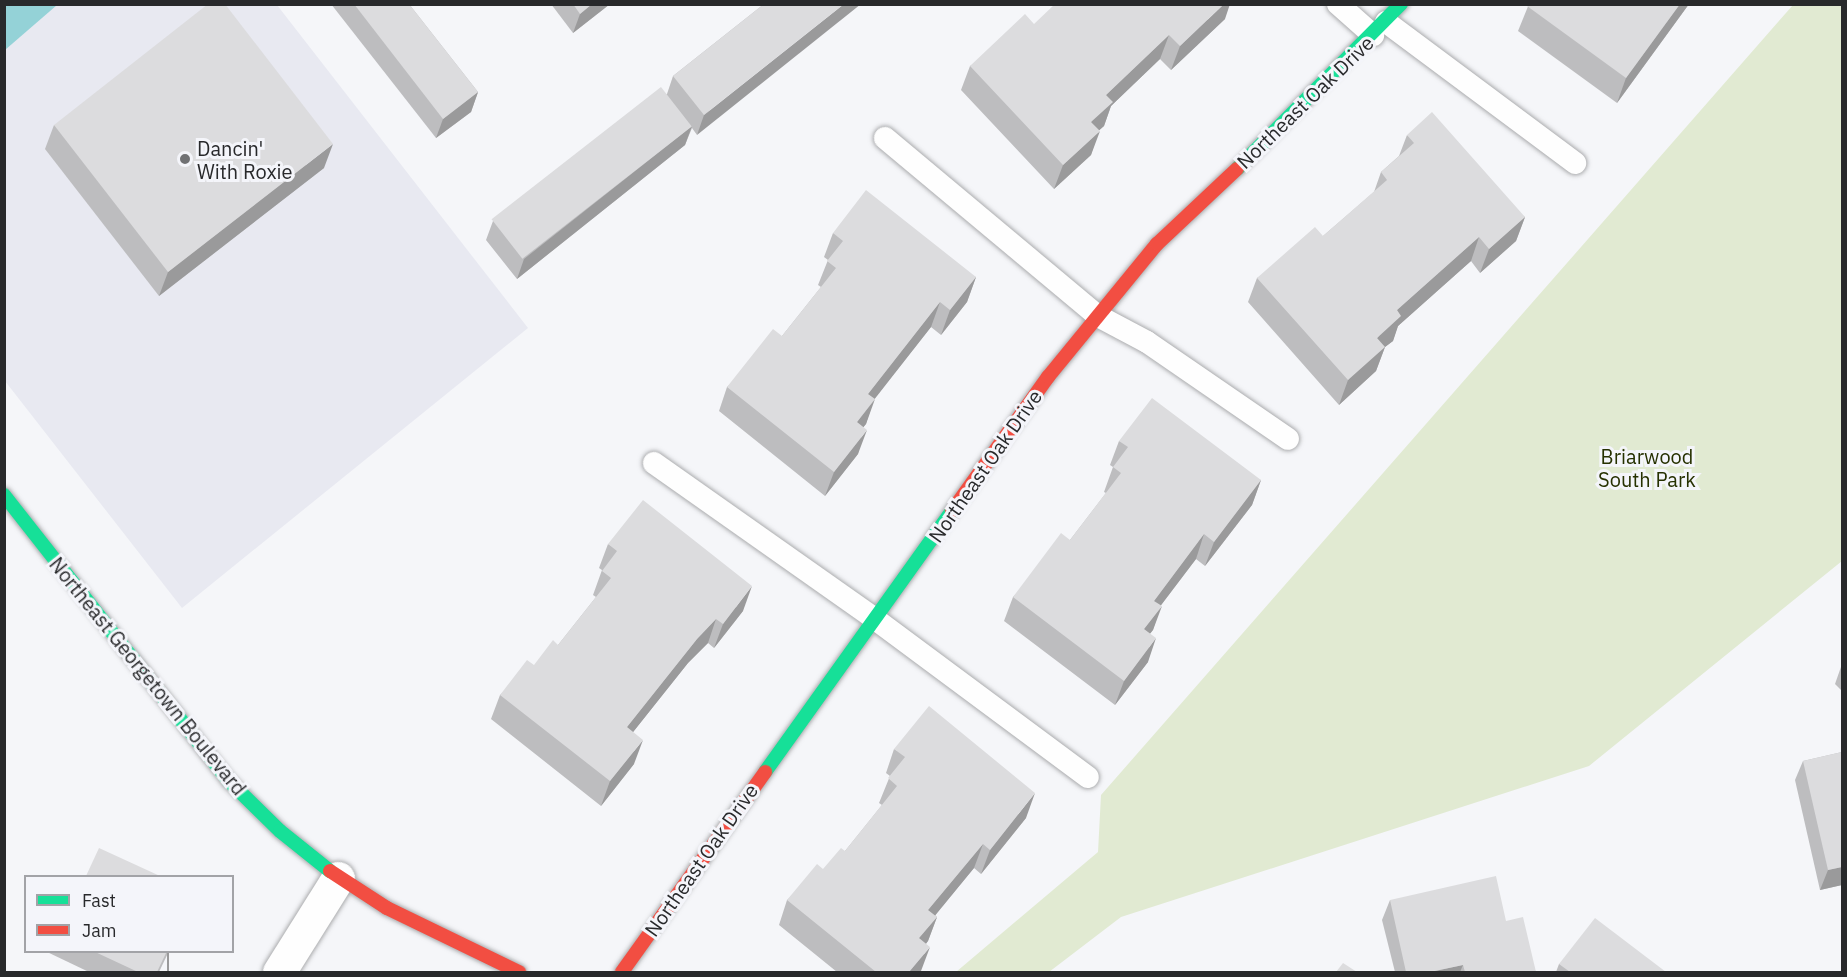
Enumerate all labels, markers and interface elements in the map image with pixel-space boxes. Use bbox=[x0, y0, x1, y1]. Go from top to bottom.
street label: Northeast Oak Drive bbox=[1232, 31, 1378, 173]
place label: Dancin' With Roxie bbox=[197, 136, 292, 183]
marker: Dancin' With Roxie bbox=[178, 152, 192, 166]
street label: Northeast Oak Drive bbox=[923, 385, 1047, 547]
park label: Briarwood South Park bbox=[1598, 444, 1696, 491]
street label: Northeast Georgetown Boulevard bbox=[45, 552, 251, 800]
street label: Northeast Oak Drive bbox=[639, 779, 763, 941]
legend bbox=[24, 875, 234, 953]
text: Fast bbox=[82, 889, 116, 912]
text: Jam bbox=[82, 919, 117, 942]

